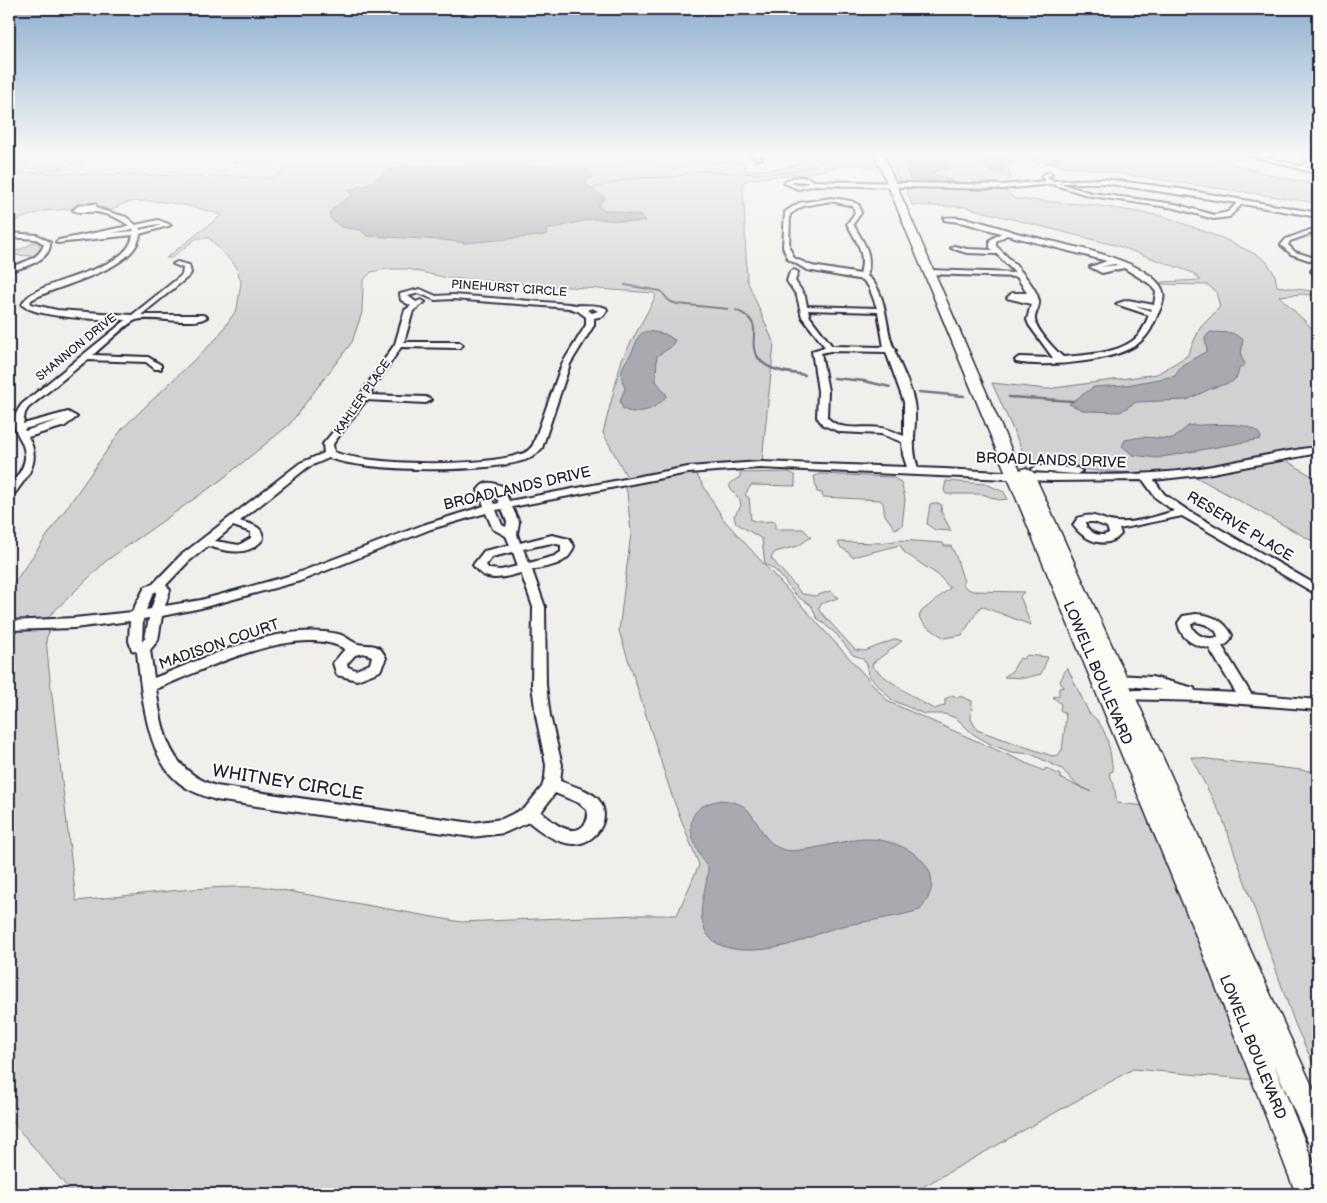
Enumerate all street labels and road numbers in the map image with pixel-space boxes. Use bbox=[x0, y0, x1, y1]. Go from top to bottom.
street label: PINEHURST CIRCLE bbox=[451, 277, 567, 300]
street label: SHANNON DRIVE bbox=[33, 310, 120, 384]
street label: KAHLER PLACE bbox=[331, 357, 394, 438]
street label: BROADLANDS DRIVE bbox=[975, 448, 1127, 473]
street label: BROADLANDS DRIVE bbox=[442, 462, 593, 515]
street label: RESERVE PLACE bbox=[1183, 487, 1296, 566]
street label: LOWELL BOULEVARD bbox=[1059, 599, 1136, 748]
street label: MADISON COURT bbox=[156, 615, 282, 674]
street label: WHITNEY CIRCLE bbox=[211, 760, 365, 805]
street label: LOWELL BOULEVARD bbox=[1215, 972, 1290, 1122]

